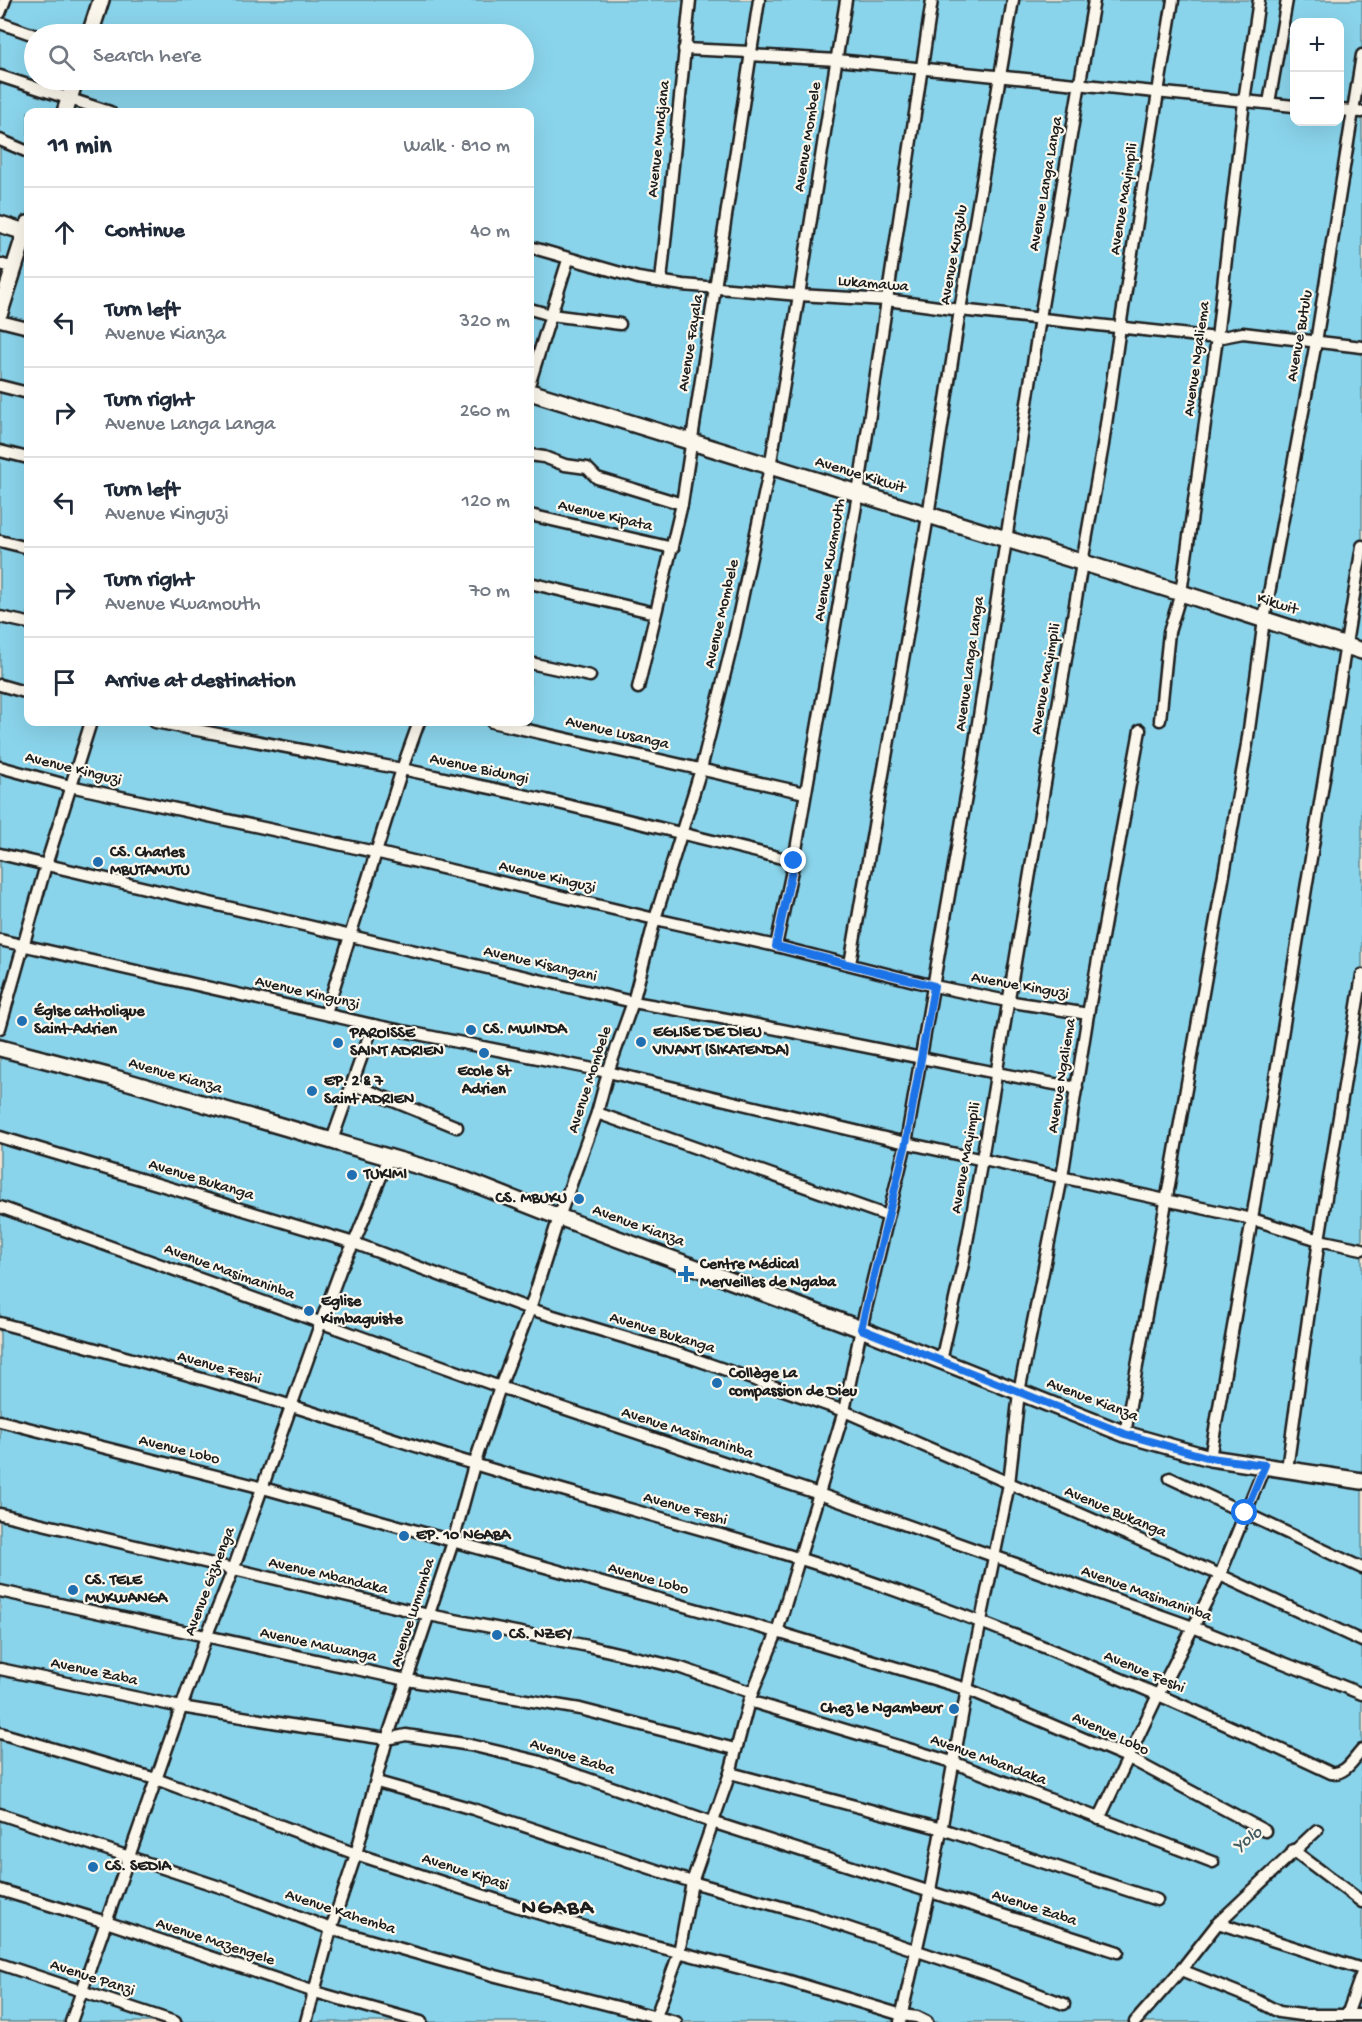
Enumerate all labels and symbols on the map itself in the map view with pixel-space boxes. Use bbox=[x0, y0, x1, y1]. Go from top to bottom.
street label: Avenue Mundjana bbox=[644, 78, 676, 198]
street label: Avenue Mombele bbox=[791, 80, 827, 193]
street label: Avenue Langa Langa bbox=[1026, 114, 1068, 253]
street label: Avenue Mayimpili bbox=[1107, 142, 1143, 256]
street label: Avenue Kunzulu bbox=[937, 203, 973, 307]
street label: Lukamawa bbox=[837, 272, 910, 298]
street label: Avenue Butulu bbox=[1284, 288, 1318, 383]
street label: Avenue Fayala bbox=[675, 292, 709, 393]
street label: Avenue Ngaliema bbox=[1181, 299, 1216, 418]
street label: Avenue Kikwit bbox=[812, 453, 909, 499]
street label: Avenue Kipata bbox=[556, 497, 655, 537]
street label: Avenue Kwamouth bbox=[811, 497, 851, 623]
street label: Avenue Mombele bbox=[701, 557, 745, 670]
street label: Kikwit bbox=[1254, 590, 1301, 621]
street label: Avenue Langa Langa bbox=[952, 594, 990, 733]
street label: Avenue Mayimpili bbox=[1028, 622, 1066, 736]
street label: Avenue Lusanga bbox=[563, 713, 672, 755]
street label: Avenue Kinguzi bbox=[23, 749, 123, 791]
street label: Avenue Bidungi bbox=[428, 750, 530, 790]
place label: CS. Charles MBUTAMUTU bbox=[109, 844, 191, 881]
route end bbox=[780, 847, 806, 873]
marker: CS. Charles MBUTAMUTU bbox=[91, 855, 105, 869]
street label: Avenue Kinguzi bbox=[497, 858, 597, 898]
street label: Avenue Kisangani bbox=[482, 943, 598, 987]
street label: Avenue Kinguzi bbox=[970, 969, 1070, 1005]
street label: Avenue Kingunzi bbox=[253, 973, 361, 1015]
place label: Églse catholique Saint-Adrien bbox=[34, 1002, 145, 1040]
marker: Églse catholique Saint-Adrien bbox=[15, 1014, 29, 1028]
street label: Avenue Ngaliema bbox=[1045, 1016, 1082, 1135]
place label: CS. MWINDA bbox=[482, 1021, 568, 1040]
marker: CS. MWINDA bbox=[464, 1023, 478, 1037]
street label: Avenue Mombele bbox=[565, 1024, 617, 1136]
place label: EGLISE DE DIEU VIVANT (SIKATENDA) bbox=[652, 1024, 789, 1061]
place label: PAROISSE SAINT ADRIEN bbox=[349, 1025, 444, 1062]
marker: EGLISE DE DIEU VIVANT (SIKATENDA) bbox=[634, 1035, 648, 1049]
marker: PAROISSE SAINT ADRIEN bbox=[331, 1036, 345, 1050]
marker: Ecole St Adrien bbox=[477, 1046, 491, 1060]
street label: Avenue Kianza bbox=[126, 1055, 225, 1100]
place label: Ecole St Adrien bbox=[457, 1063, 512, 1100]
place label: EP. 2 & 7 Saint ADRIEN bbox=[324, 1073, 415, 1110]
marker: EP. 2 & 7 Saint ADRIEN bbox=[305, 1084, 319, 1098]
street label: Avenue Mayimpili bbox=[948, 1101, 986, 1215]
street label: Avenue Bukanga bbox=[146, 1156, 257, 1206]
place label: TUKIMI bbox=[362, 1166, 407, 1185]
marker: TUKIMI bbox=[345, 1168, 359, 1182]
place label: CS. MBUKU bbox=[495, 1190, 568, 1209]
marker: CS. MBUKU bbox=[572, 1192, 586, 1206]
street label: Avenue Kianza bbox=[589, 1202, 688, 1253]
street label: Avenue Masimaninba bbox=[161, 1241, 298, 1306]
place label: Centre Médical Merveilles de Ngaba bbox=[699, 1256, 837, 1293]
marker: Centre Médical Merveilles de Ngaba bbox=[677, 1265, 695, 1283]
place label: Eglise Kimbaguiste bbox=[320, 1293, 403, 1330]
marker: Eglise Kimbaguiste bbox=[302, 1304, 316, 1318]
street label: Avenue Bukanga bbox=[607, 1309, 718, 1359]
street label: Avenue Feshi bbox=[175, 1348, 263, 1390]
place label: Collège La compassion de Dieu bbox=[728, 1365, 857, 1402]
street label: Avenue Kianza bbox=[1043, 1375, 1142, 1428]
marker: Collège La compassion de Dieu bbox=[710, 1376, 724, 1390]
street label: Avenue Masimaninba bbox=[619, 1404, 756, 1465]
street label: Avenue Lobo bbox=[137, 1432, 221, 1470]
street label: Avenue Bukanga bbox=[1061, 1483, 1170, 1544]
street label: Avenue Feshi bbox=[641, 1489, 729, 1531]
route start bbox=[1231, 1499, 1257, 1525]
street label: Avenue Gizhenga bbox=[182, 1524, 241, 1639]
place label: EP. 10 NGABA bbox=[416, 1527, 512, 1546]
marker: EP. 10 NGABA bbox=[397, 1529, 411, 1543]
street label: Avenue Mbandaka bbox=[266, 1554, 391, 1600]
street label: Avenue Lumumba bbox=[388, 1555, 441, 1670]
street label: Avenue Lobo bbox=[606, 1559, 690, 1601]
street label: Avenue Masimaninba bbox=[1078, 1563, 1215, 1628]
place label: CS. TELE MUKWANGA bbox=[84, 1572, 169, 1609]
marker: CS. TELE MUKWANGA bbox=[66, 1583, 80, 1597]
street label: Avenue Mawanga bbox=[258, 1624, 379, 1668]
place label: CS. NZEY bbox=[508, 1626, 573, 1645]
marker: CS. NZEY bbox=[490, 1628, 504, 1642]
street label: Avenue Feshi bbox=[1101, 1647, 1187, 1699]
street label: Avenue Zaba bbox=[49, 1655, 140, 1692]
place label: Chez le Ngambeur bbox=[819, 1700, 944, 1719]
marker: Chez le Ngambeur bbox=[947, 1702, 961, 1716]
street label: Avenue Lobo bbox=[1068, 1709, 1152, 1761]
street label: Avenue Mbandaka bbox=[927, 1731, 1050, 1791]
street label: Avenue Zaba bbox=[527, 1735, 618, 1781]
water label: Yolo bbox=[1229, 1822, 1267, 1858]
street label: Avenue Kipasi bbox=[419, 1850, 511, 1896]
place label: CS. SEDIA bbox=[104, 1858, 173, 1877]
marker: CS. SEDIA bbox=[86, 1860, 100, 1874]
street label: Avenue Kahemba bbox=[282, 1886, 399, 1940]
street label: Avenue Zaba bbox=[989, 1886, 1080, 1932]
district label: NGABA bbox=[522, 1896, 595, 1922]
street label: Avenue Mazengele bbox=[153, 1915, 278, 1971]
street label: Avenue Panzi bbox=[47, 1956, 137, 2002]

